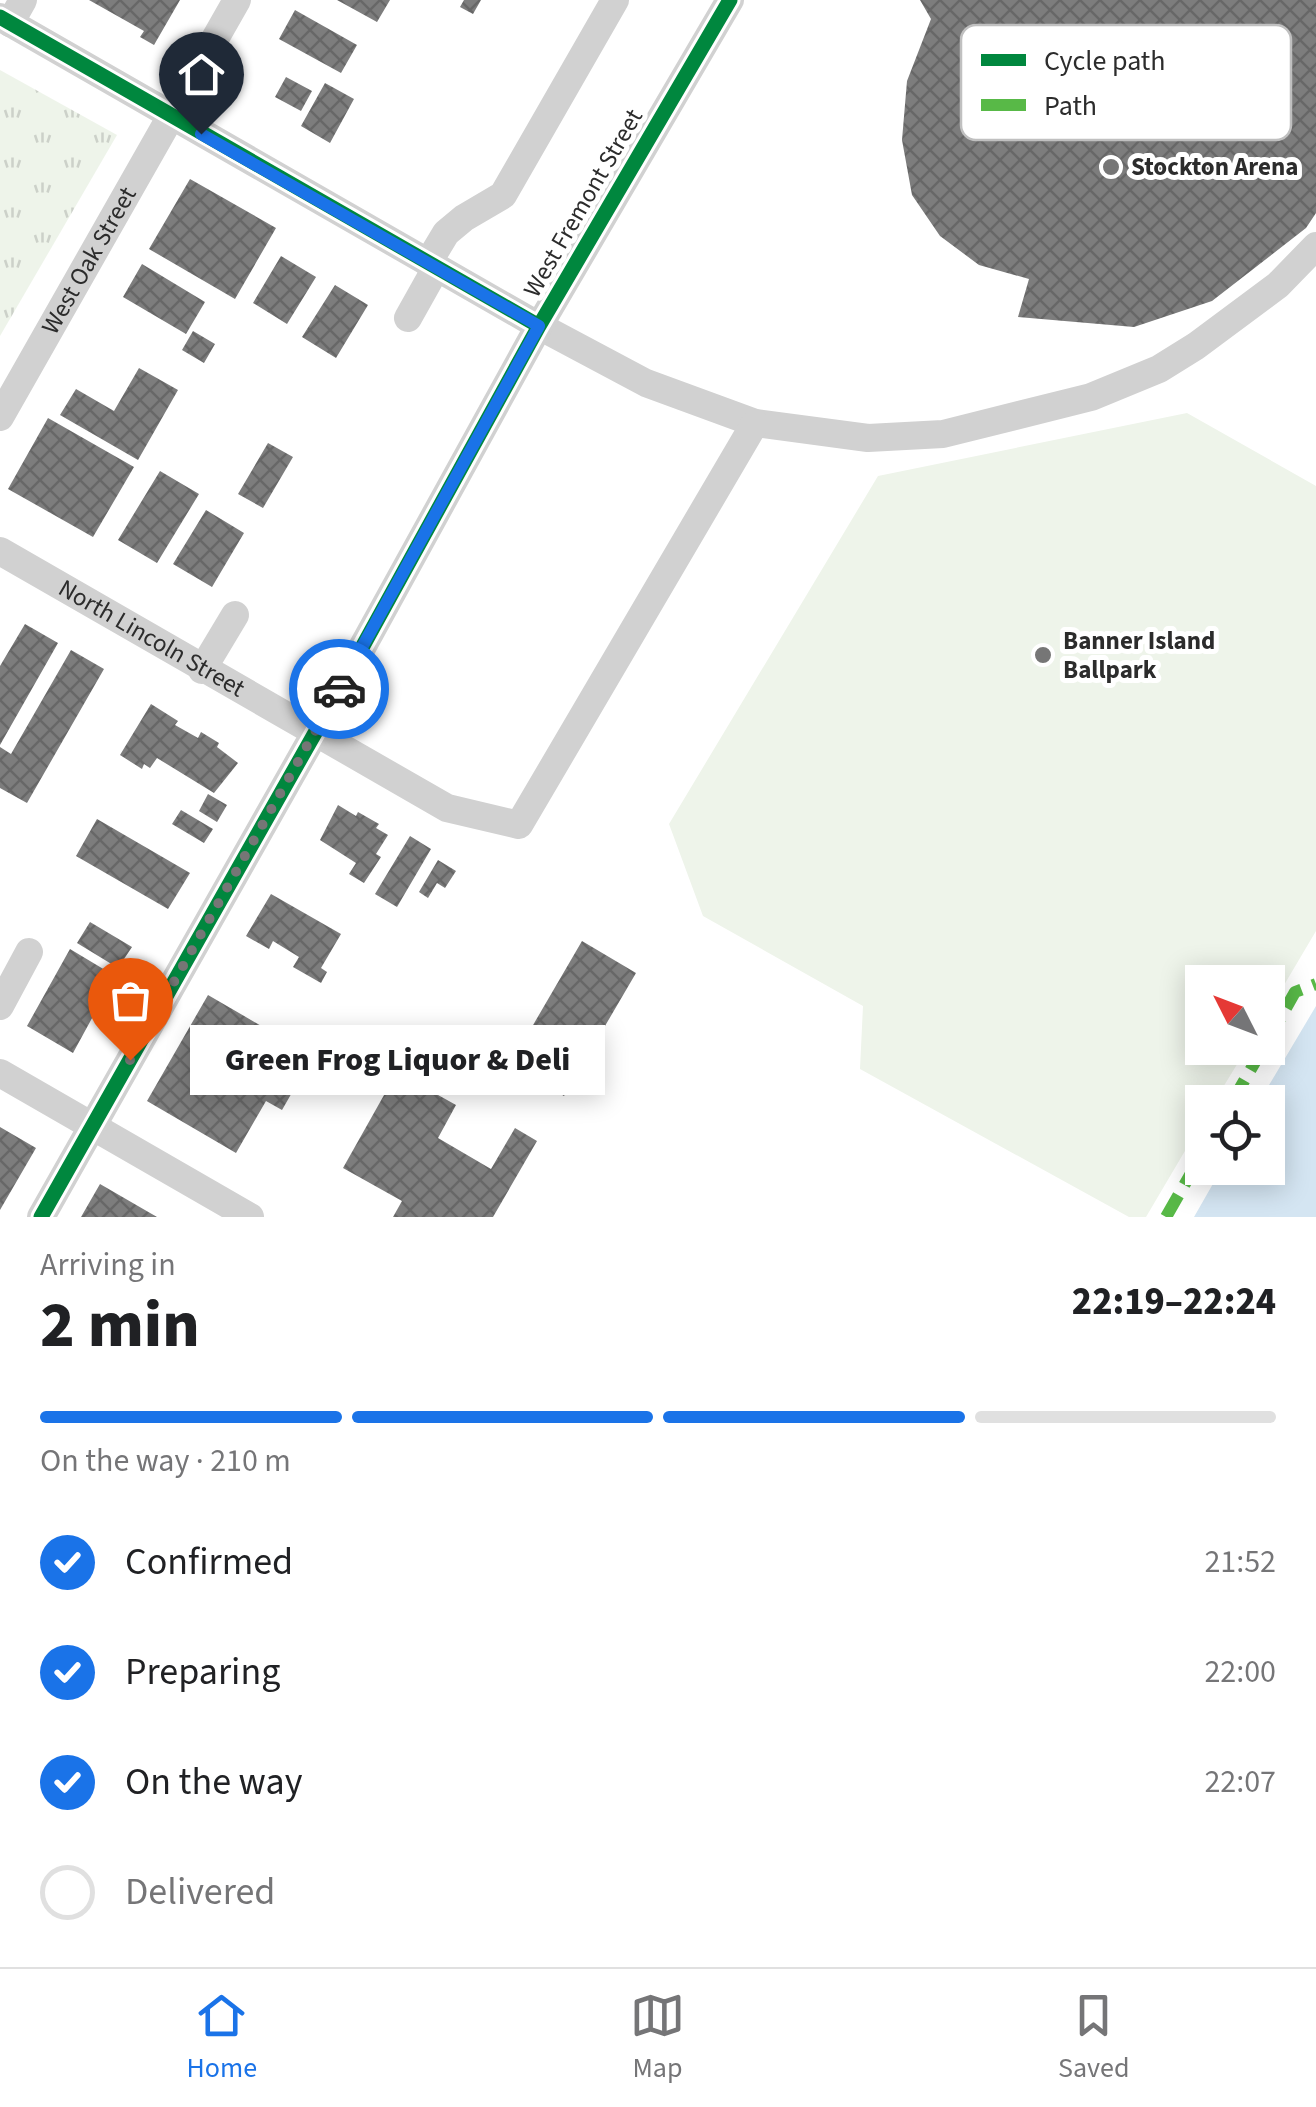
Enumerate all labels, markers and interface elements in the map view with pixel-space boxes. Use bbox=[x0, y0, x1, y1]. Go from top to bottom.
legend bbox=[961, 25, 1291, 140]
pin bbox=[159, 32, 244, 135]
text: Cycle path bbox=[1044, 41, 1166, 81]
icon: home bbox=[174, 47, 229, 102]
text: Path bbox=[1044, 86, 1097, 126]
street label: West Fremont Street bbox=[514, 102, 652, 304]
place label: Stockton Arena bbox=[1131, 149, 1298, 185]
marker: Stockton Arena bbox=[1100, 156, 1122, 178]
street label: West Oak Street bbox=[33, 179, 146, 341]
street label: North Lincoln Street bbox=[52, 570, 252, 706]
place label: Banner Island Ballpark bbox=[1063, 623, 1215, 688]
courier bbox=[289, 639, 389, 739]
marker: Banner Island Ballpark bbox=[1032, 644, 1054, 666]
icon: car bbox=[312, 662, 367, 717]
pin bbox=[88, 958, 173, 1061]
north arrow bbox=[1185, 965, 1285, 1065]
map controls bbox=[1185, 965, 1285, 1185]
icon: bag bbox=[103, 973, 158, 1028]
callout: Green Frog Liquor & Deli bbox=[190, 1025, 605, 1095]
text: Green Frog Liquor & Deli bbox=[225, 1037, 570, 1083]
button: locate bbox=[1185, 1085, 1285, 1185]
text: Arriving in bbox=[40, 1242, 176, 1288]
text: 22:19–22:24 bbox=[1072, 1275, 1276, 1329]
text: 2 min bbox=[40, 1279, 200, 1372]
text: On the way · 210 m bbox=[40, 1438, 291, 1484]
icon: check bbox=[40, 1535, 95, 1590]
text: Confirmed bbox=[125, 1535, 293, 1589]
text: 21:52 bbox=[1204, 1539, 1276, 1585]
icon: check bbox=[40, 1645, 95, 1700]
text: Preparing bbox=[125, 1645, 280, 1699]
text: 22:00 bbox=[1204, 1649, 1276, 1695]
icon: check bbox=[40, 1755, 95, 1810]
text: On the way bbox=[125, 1755, 302, 1809]
text: 22:07 bbox=[1204, 1759, 1276, 1805]
text: Delivered bbox=[125, 1865, 275, 1919]
tab: Home bbox=[186, 1988, 257, 2088]
tab: Map bbox=[630, 1988, 685, 2088]
tab: Saved bbox=[1058, 1988, 1129, 2088]

